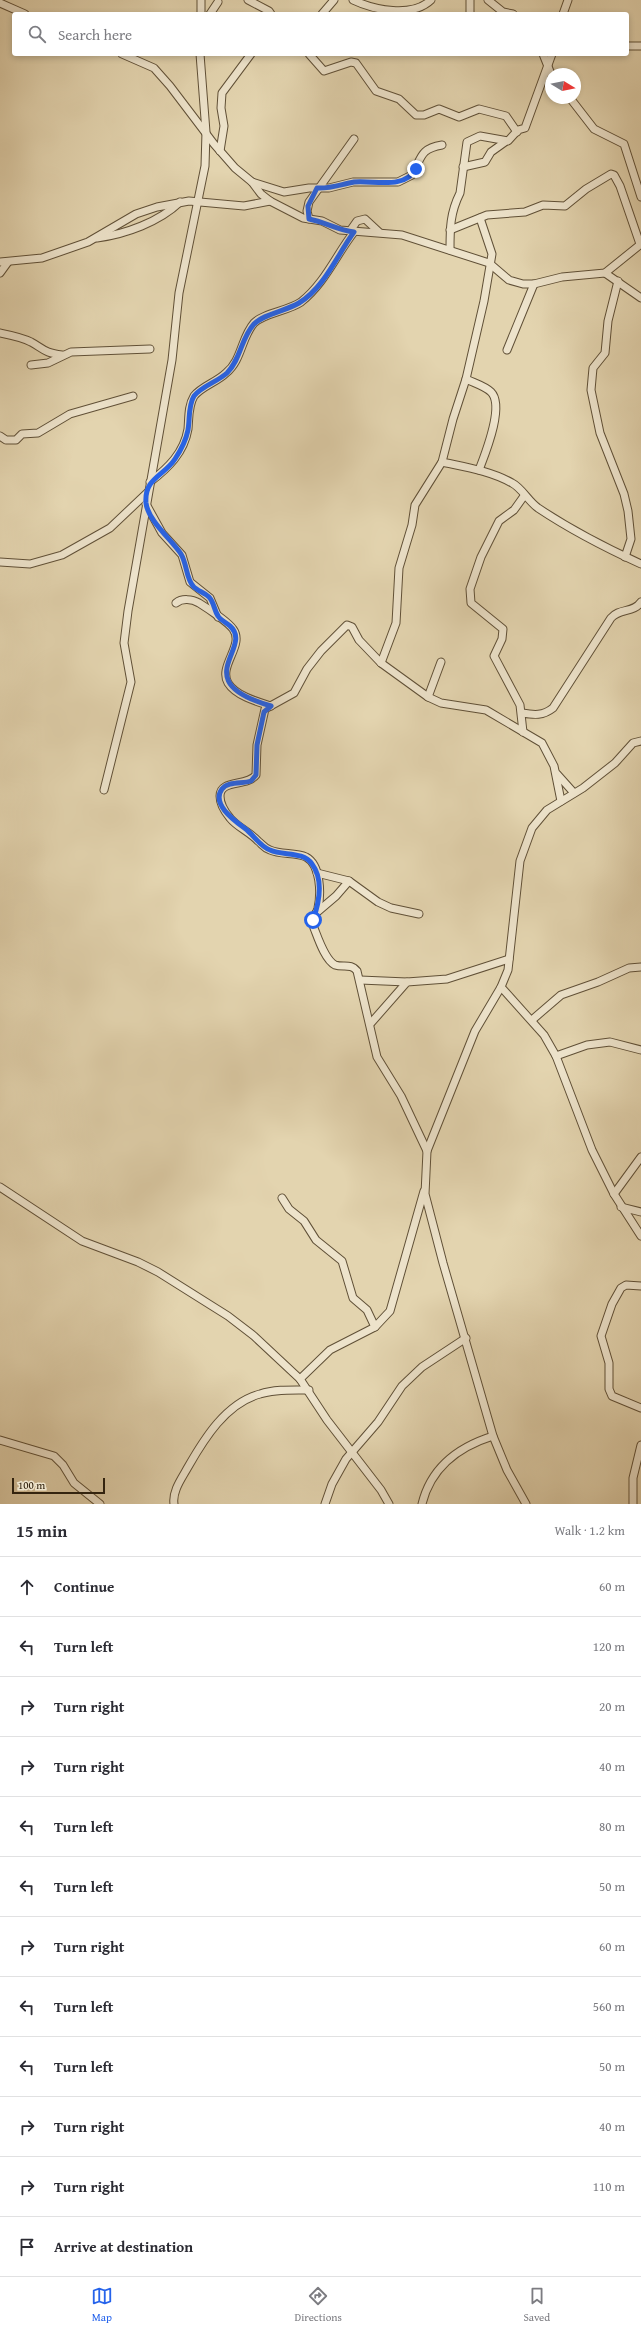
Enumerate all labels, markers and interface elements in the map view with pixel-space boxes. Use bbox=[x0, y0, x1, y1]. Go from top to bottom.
search box bbox=[12, 12, 629, 56]
icon: search bbox=[26, 23, 48, 45]
text: Search here bbox=[58, 24, 132, 45]
north arrow bbox=[545, 68, 581, 104]
route end bbox=[407, 160, 425, 178]
route start bbox=[304, 911, 322, 929]
scale bar bbox=[12, 1476, 105, 1495]
text: 100 m bbox=[18, 1477, 45, 1493]
text: 15 min bbox=[16, 1518, 67, 1543]
text: Walk · 1.2 km bbox=[554, 1521, 625, 1540]
icon: ahead bbox=[16, 1576, 38, 1598]
text: Continue bbox=[54, 1576, 115, 1597]
text: 60 m bbox=[599, 1577, 625, 1596]
icon: left bbox=[16, 1636, 38, 1658]
text: Turn left bbox=[54, 1636, 113, 1657]
text: 120 m bbox=[593, 1637, 625, 1656]
icon: right bbox=[16, 1696, 38, 1718]
text: Turn right bbox=[54, 1696, 125, 1717]
text: 20 m bbox=[599, 1697, 625, 1716]
icon: right bbox=[16, 1756, 38, 1778]
text: Turn right bbox=[54, 1756, 125, 1777]
text: 40 m bbox=[599, 1757, 625, 1776]
icon: left bbox=[16, 1816, 38, 1838]
text: Turn left bbox=[54, 1816, 113, 1837]
text: 80 m bbox=[599, 1817, 625, 1836]
icon: left bbox=[16, 1876, 38, 1898]
text: Turn left bbox=[54, 1876, 113, 1897]
text: 50 m bbox=[599, 1877, 625, 1896]
icon: right bbox=[16, 1936, 38, 1958]
text: Turn right bbox=[54, 1936, 125, 1957]
text: 60 m bbox=[599, 1937, 625, 1956]
icon: left bbox=[16, 1996, 38, 2018]
text: Turn left bbox=[54, 1996, 113, 2017]
text: 560 m bbox=[593, 1997, 625, 2016]
icon: left bbox=[16, 2056, 38, 2078]
text: Turn left bbox=[54, 2056, 113, 2077]
text: 50 m bbox=[599, 2057, 625, 2076]
icon: right bbox=[16, 2116, 38, 2138]
text: Turn right bbox=[54, 2116, 125, 2137]
text: 40 m bbox=[599, 2117, 625, 2136]
icon: right bbox=[16, 2176, 38, 2198]
text: Turn right bbox=[54, 2176, 125, 2197]
text: 110 m bbox=[593, 2177, 625, 2196]
icon: arrive bbox=[16, 2236, 38, 2258]
text: Arrive at destination bbox=[54, 2236, 193, 2257]
tab: Map bbox=[91, 2285, 113, 2325]
tab: Directions bbox=[295, 2285, 342, 2325]
tab: Saved bbox=[523, 2285, 550, 2325]

